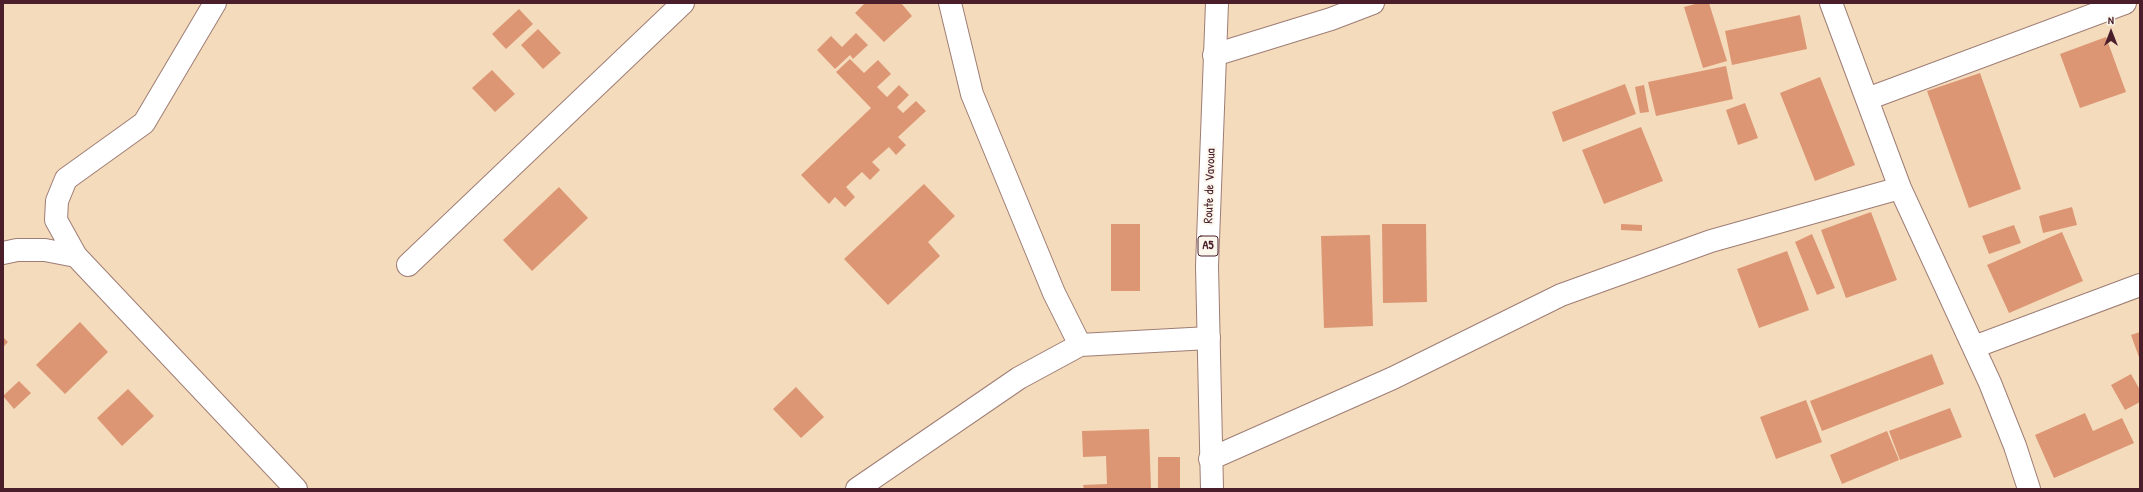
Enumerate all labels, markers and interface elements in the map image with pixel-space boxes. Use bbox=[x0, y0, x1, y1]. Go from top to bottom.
north arrow bbox=[2091, 12, 2131, 52]
text: N bbox=[2108, 13, 2114, 27]
street label: Route de Vavoua bbox=[1201, 148, 1219, 224]
road number: A5 bbox=[1198, 236, 1218, 256]

